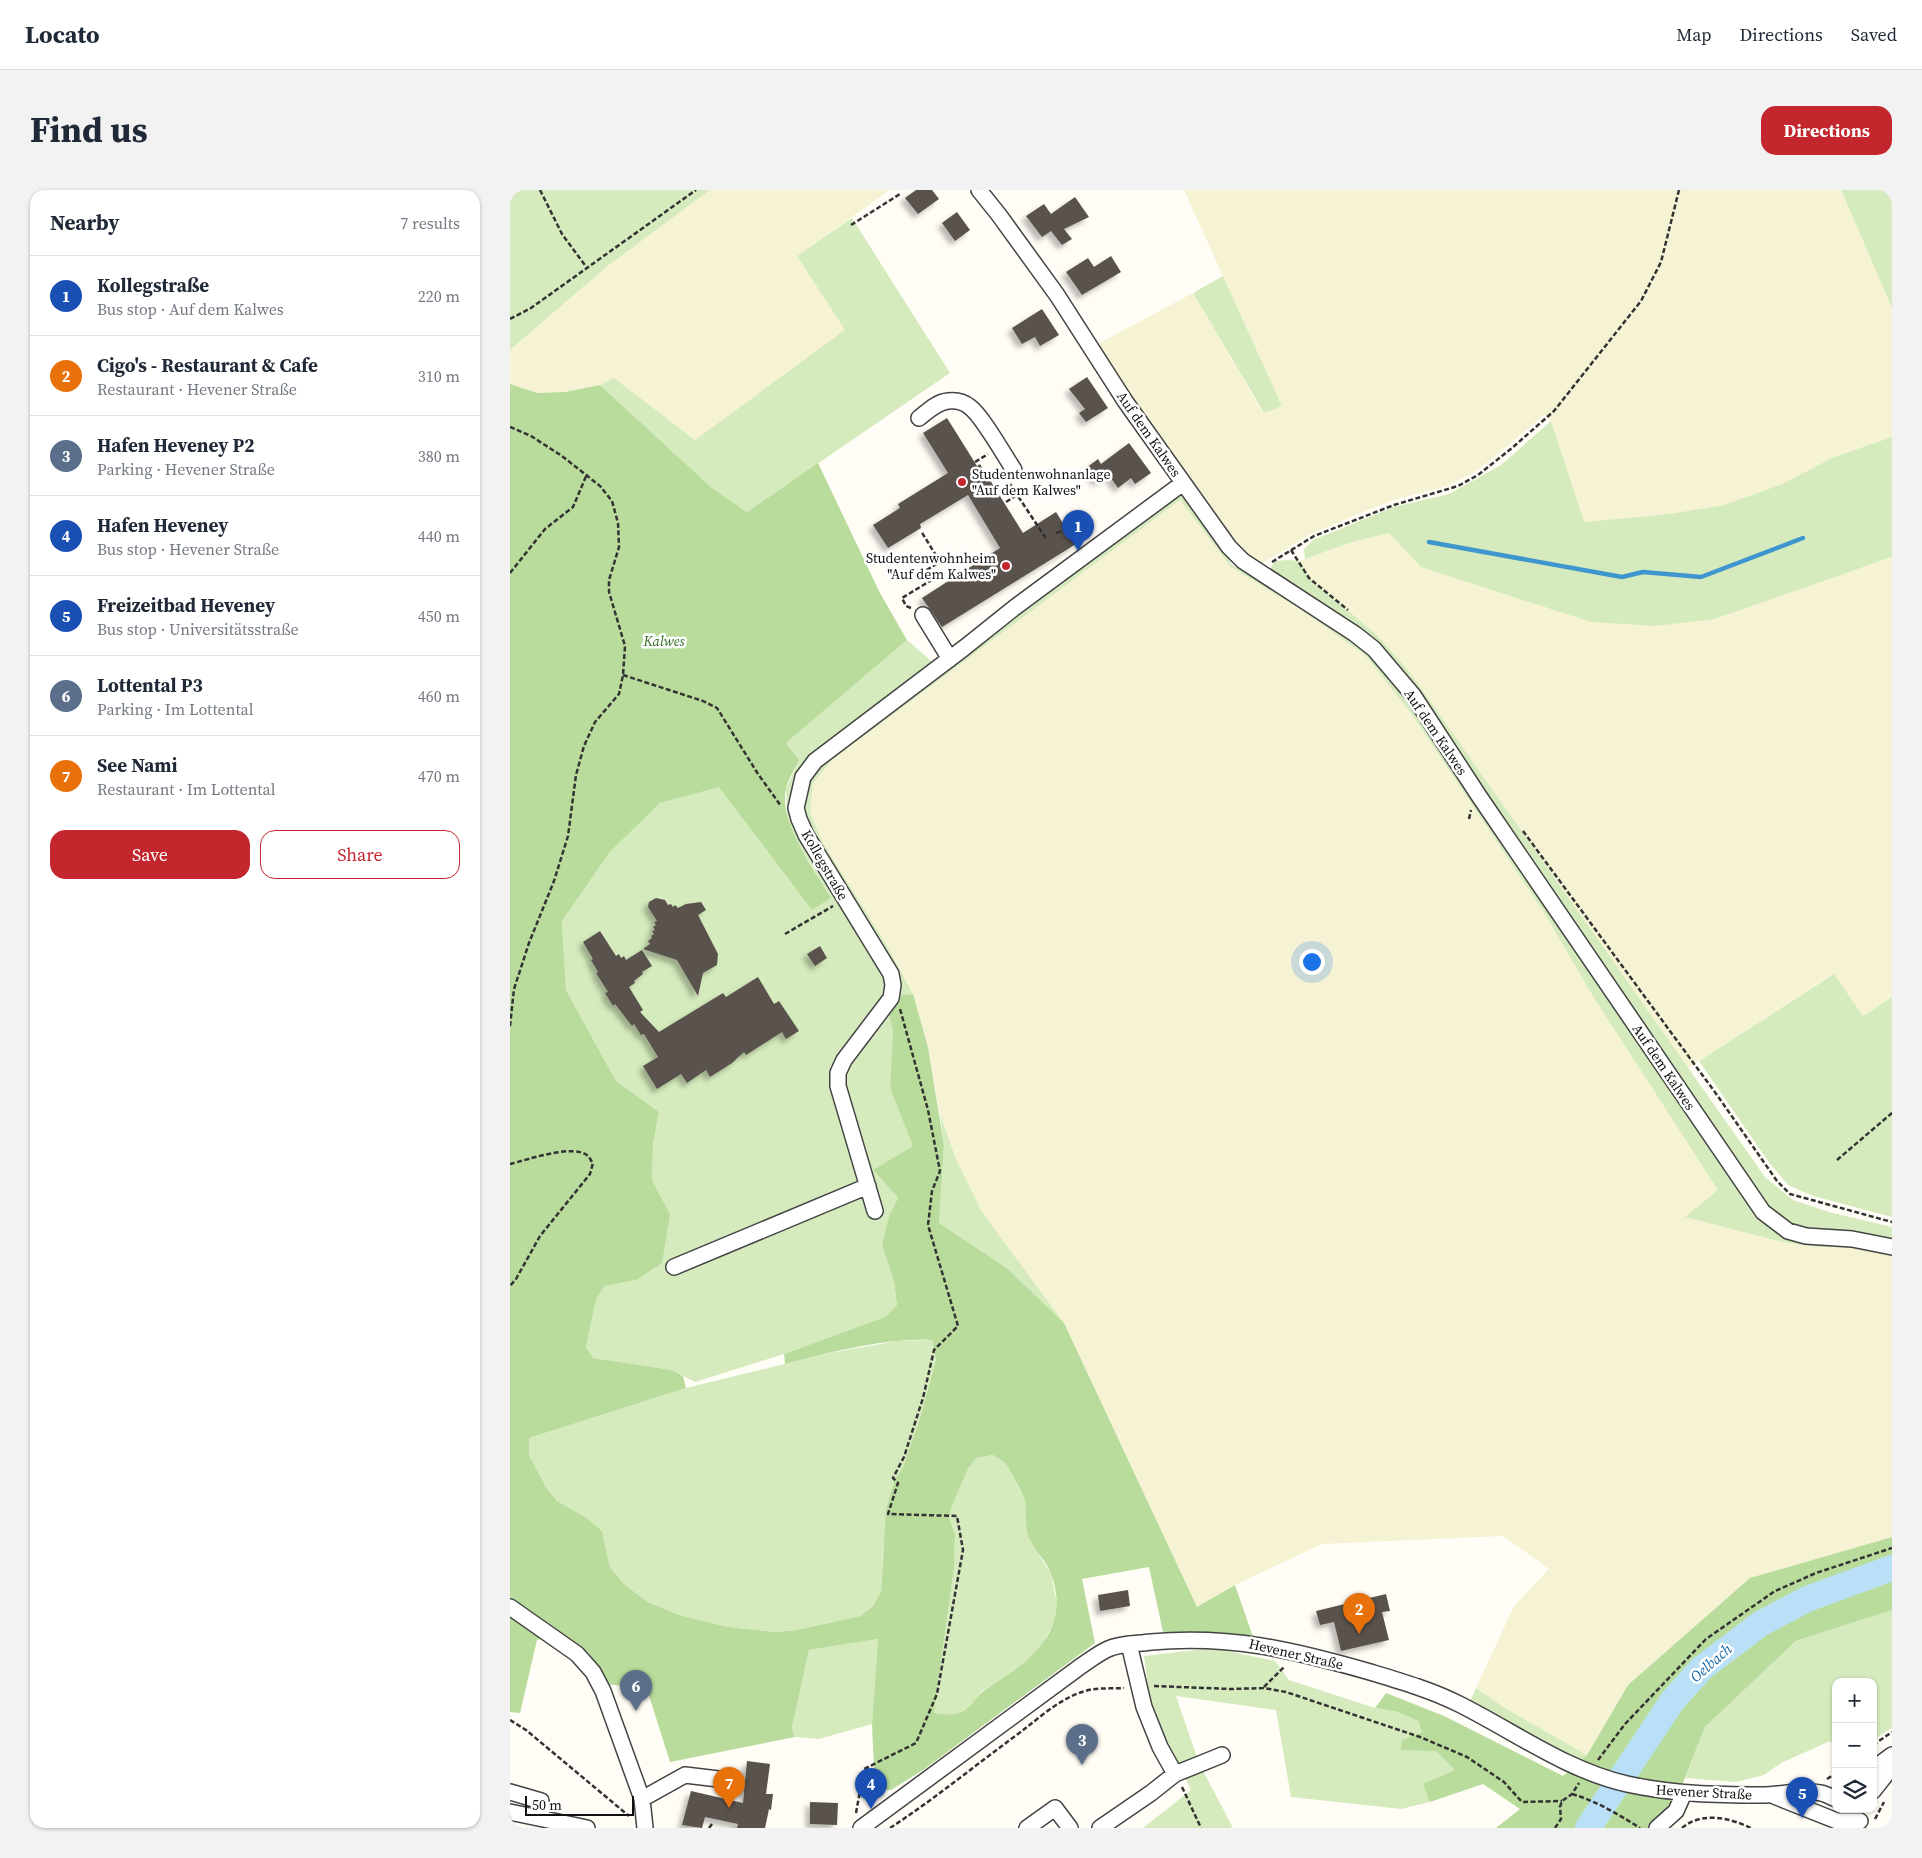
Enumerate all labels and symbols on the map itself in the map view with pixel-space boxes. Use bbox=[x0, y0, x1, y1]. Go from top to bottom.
street label: Auf dem Kalwes bbox=[1112, 387, 1186, 481]
place label: Studentenwohnanlage "Auf dem Kalwes" bbox=[972, 464, 1111, 500]
marker: Studentenwohnanlage "Auf dem Kalwes" bbox=[956, 476, 968, 488]
pin: 1 bbox=[1062, 510, 1094, 551]
place label: Studentenwohnheim "Auf dem Kalwes" bbox=[866, 548, 996, 584]
marker: Studentenwohnheim "Auf dem Kalwes" bbox=[1000, 560, 1012, 572]
park label: Kalwes bbox=[642, 631, 686, 651]
street label: Auf dem Kalwes bbox=[1400, 685, 1472, 779]
street label: Kollegstraße bbox=[797, 826, 853, 904]
your location bbox=[1299, 949, 1325, 975]
street label: Auf dem Kalwes bbox=[1628, 1020, 1700, 1114]
pin: 2 bbox=[1343, 1593, 1375, 1634]
street label: Hevener Straße bbox=[1247, 1633, 1345, 1675]
water label: Oelbach bbox=[1685, 1639, 1736, 1687]
pin: 6 bbox=[620, 1670, 652, 1711]
pin: 3 bbox=[1066, 1724, 1098, 1765]
pin: 7 bbox=[713, 1767, 745, 1808]
pin: 4 bbox=[855, 1768, 887, 1809]
pin: 5 bbox=[1786, 1777, 1818, 1818]
street label: Hevener Straße bbox=[1655, 1779, 1753, 1805]
scale bar bbox=[525, 1793, 634, 1816]

